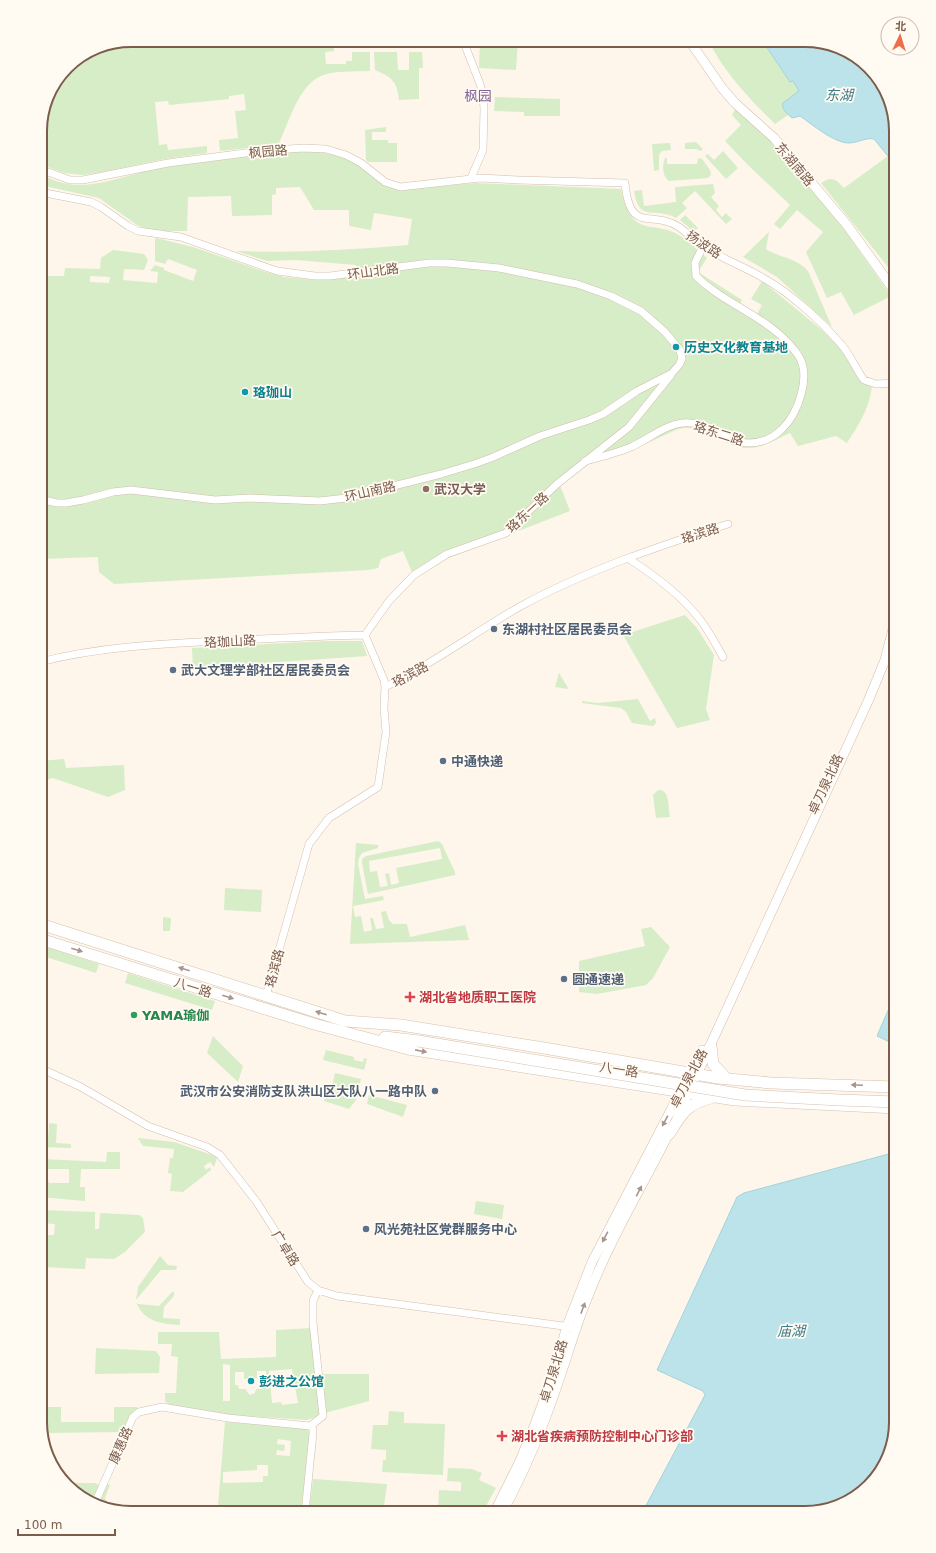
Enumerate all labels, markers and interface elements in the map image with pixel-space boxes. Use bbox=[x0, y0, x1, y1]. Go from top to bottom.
north arrow bbox=[880, 16, 920, 56]
text: 北 bbox=[895, 20, 907, 33]
water label: 东湖 bbox=[825, 87, 855, 103]
district label: 枫园 bbox=[464, 88, 492, 104]
street label: 东湖南路 bbox=[772, 140, 817, 189]
street label: 枫园路 bbox=[248, 142, 288, 161]
street label: 扬波路 bbox=[683, 228, 724, 261]
street label: 环山北路 bbox=[346, 260, 400, 283]
place label: 历史文化教育基地 bbox=[684, 340, 788, 355]
marker: 历史文化教育基地 bbox=[671, 342, 681, 352]
place label: 珞珈山 bbox=[253, 385, 292, 400]
marker: 珞珈山 bbox=[240, 387, 250, 397]
street label: 珞东二路 bbox=[692, 418, 746, 449]
street label: 环山南路 bbox=[343, 478, 397, 505]
place label: 武汉大学 bbox=[434, 482, 486, 497]
marker: 武汉大学 bbox=[421, 484, 431, 494]
street label: 珞东一路 bbox=[503, 489, 551, 536]
street label: 珞滨路 bbox=[679, 520, 721, 547]
place label: 东湖村社区居民委员会 bbox=[502, 622, 632, 637]
marker: 东湖村社区居民委员会 bbox=[489, 624, 499, 634]
street label: 珞珈山路 bbox=[204, 633, 256, 650]
street label: 珞滨路 bbox=[390, 658, 431, 690]
place label: 武大文理学部社区居民委员会 bbox=[181, 663, 350, 678]
marker: 武大文理学部社区居民委员会 bbox=[168, 665, 178, 675]
street label: 卓刀泉北路 bbox=[805, 752, 846, 817]
place label: 中通快递 bbox=[451, 754, 503, 769]
marker: 中通快递 bbox=[438, 756, 448, 766]
street label: 珞滨路 bbox=[262, 947, 287, 989]
one-way arrow bbox=[72, 948, 84, 954]
one-way arrow bbox=[178, 966, 190, 972]
place label: 圆通速递 bbox=[572, 972, 624, 987]
marker: 圆通速递 bbox=[559, 974, 569, 984]
street label: 八一路 bbox=[172, 975, 214, 1000]
place label: 湖北省地质职工医院 bbox=[419, 990, 536, 1005]
marker: 湖北省地质职工医院 bbox=[404, 991, 416, 1003]
one-way arrow bbox=[223, 994, 235, 1000]
place label: YAMA瑜伽 bbox=[141, 1008, 209, 1023]
marker: YAMA瑜伽 bbox=[129, 1010, 139, 1020]
one-way arrow bbox=[315, 1010, 327, 1016]
street label: 卓刀泉北路 bbox=[667, 1046, 710, 1110]
one-way arrow bbox=[415, 1049, 427, 1055]
street label: 八一路 bbox=[598, 1059, 639, 1080]
one-way arrow bbox=[851, 1082, 863, 1089]
place label: 武汉市公安消防支队洪山区大队八一路中队 bbox=[180, 1084, 427, 1099]
marker: 武汉市公安消防支队洪山区大队八一路中队 bbox=[430, 1086, 440, 1096]
one-way arrow bbox=[662, 1116, 668, 1127]
one-way arrow bbox=[635, 1185, 642, 1196]
place label: 风光苑社区党群服务中心 bbox=[374, 1222, 517, 1237]
marker: 风光苑社区党群服务中心 bbox=[361, 1224, 371, 1234]
street label: 广卓路 bbox=[269, 1228, 302, 1269]
one-way arrow bbox=[602, 1231, 608, 1242]
one-way arrow bbox=[581, 1302, 587, 1314]
water label: 庙湖 bbox=[777, 1323, 807, 1339]
street label: 卓刀泉北路 bbox=[537, 1338, 570, 1404]
place label: 彭进之公馆 bbox=[259, 1374, 324, 1389]
marker: 彭进之公馆 bbox=[246, 1376, 256, 1386]
street label: 康惠路 bbox=[106, 1424, 135, 1466]
place label: 湖北省疾病预防控制中心门诊部 bbox=[511, 1429, 693, 1444]
marker: 湖北省疾病预防控制中心门诊部 bbox=[496, 1430, 508, 1442]
scale bar bbox=[18, 1511, 115, 1537]
text: 100 m bbox=[24, 1518, 62, 1532]

